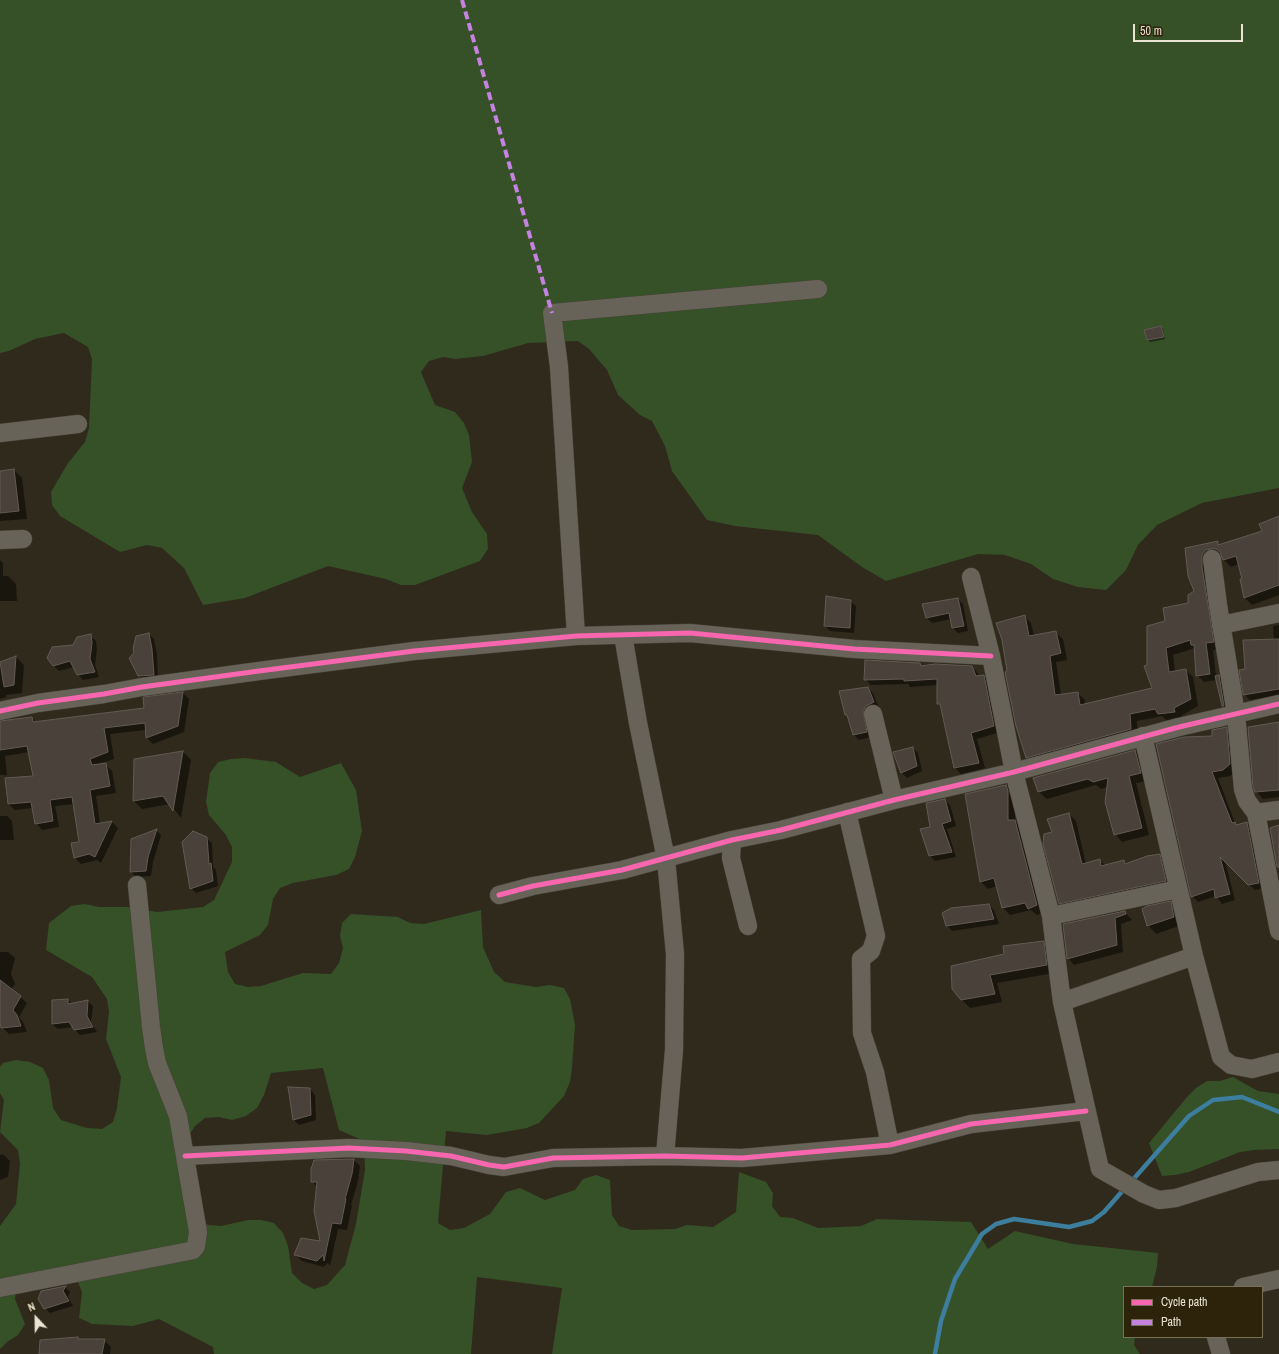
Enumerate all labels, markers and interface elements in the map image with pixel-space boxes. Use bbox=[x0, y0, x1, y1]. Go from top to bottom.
scale bar bbox=[1135, 16, 1245, 42]
text: 50 m bbox=[1140, 23, 1162, 39]
legend bbox=[1123, 1286, 1263, 1338]
text: Cycle path bbox=[1161, 1294, 1208, 1310]
north arrow bbox=[16, 1298, 56, 1338]
text: N bbox=[26, 1299, 37, 1315]
text: Path bbox=[1161, 1314, 1181, 1330]

